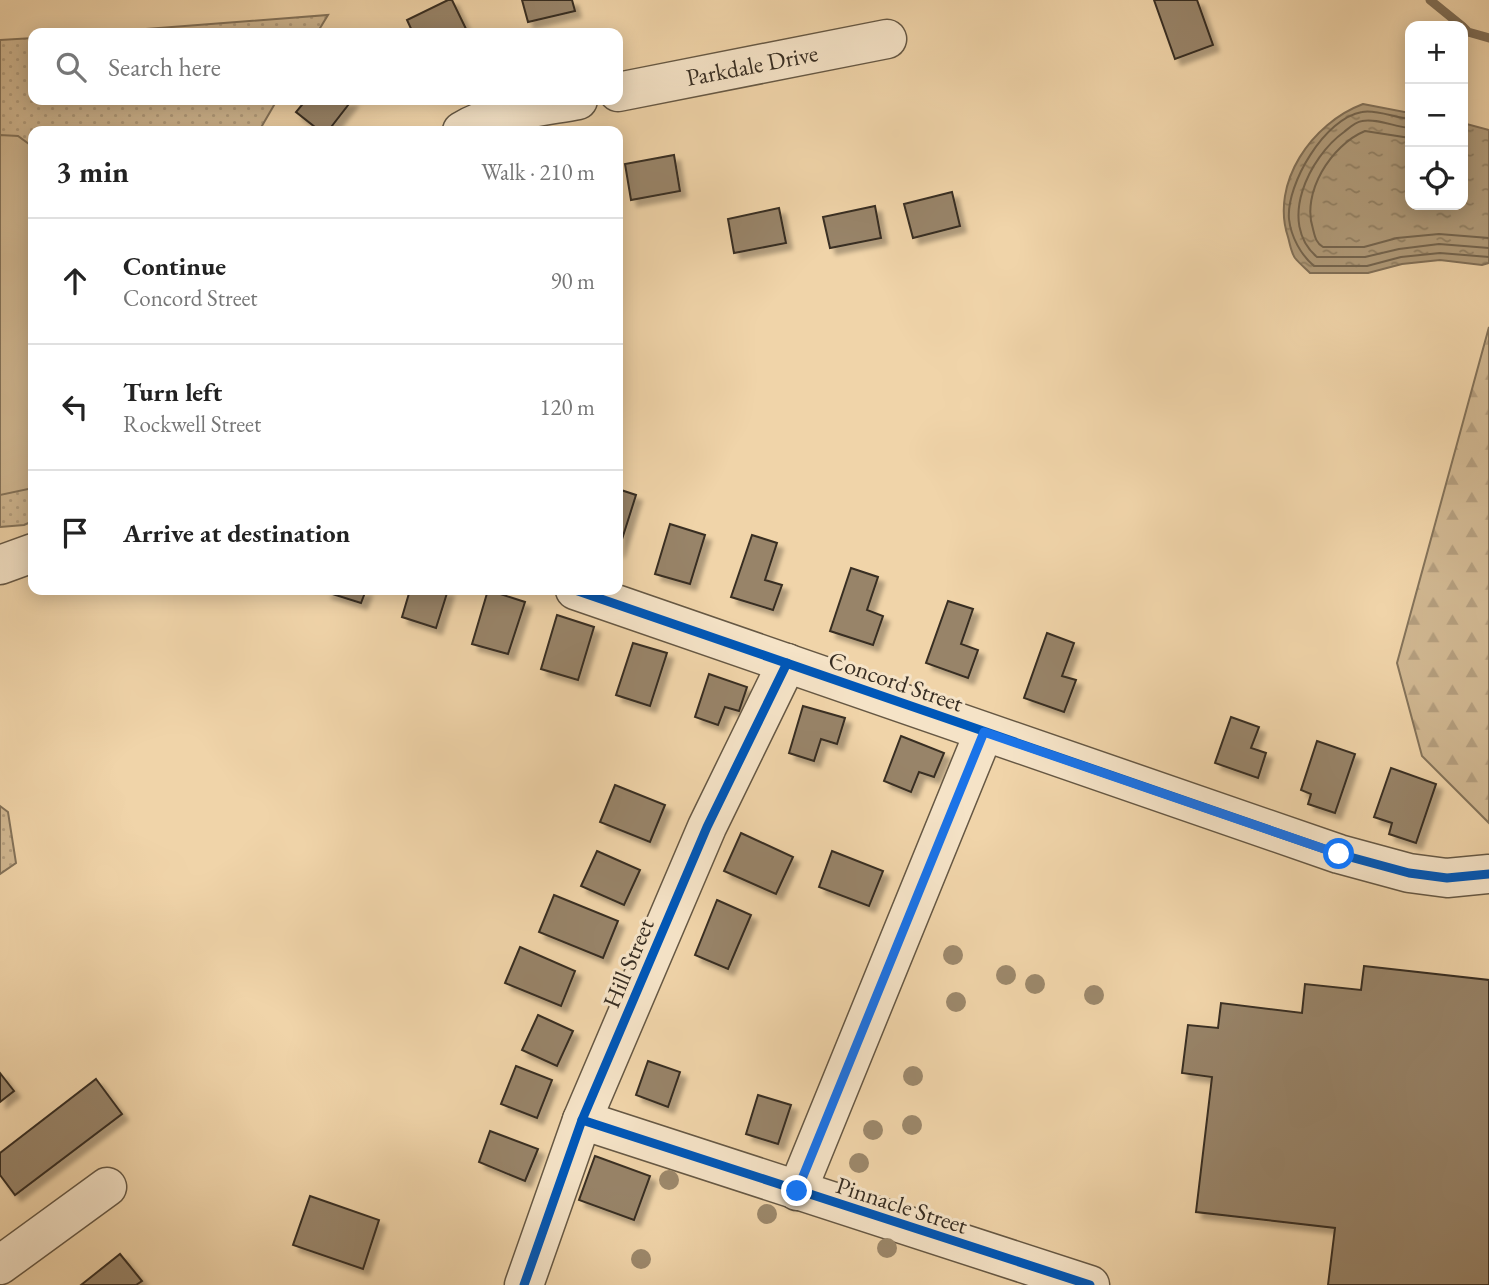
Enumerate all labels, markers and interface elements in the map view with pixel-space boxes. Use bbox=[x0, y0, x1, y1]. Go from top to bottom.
map controls bbox=[1405, 21, 1468, 210]
button: + bbox=[1405, 21, 1468, 84]
search box bbox=[28, 28, 623, 105]
street label: Parkdale Drive bbox=[683, 37, 821, 93]
icon: search bbox=[52, 48, 90, 86]
text: Search here bbox=[108, 50, 221, 84]
button: − bbox=[1405, 84, 1468, 147]
button: locate bbox=[1405, 147, 1468, 210]
text: 3 min bbox=[56, 152, 129, 191]
text: Walk · 210 m bbox=[481, 157, 595, 187]
text: Continue bbox=[123, 249, 226, 283]
icon: ahead bbox=[56, 262, 94, 300]
text: 90 m bbox=[550, 266, 595, 296]
text: Concord Street bbox=[123, 283, 258, 313]
text: Turn left bbox=[123, 375, 222, 409]
icon: left bbox=[56, 388, 94, 426]
text: 120 m bbox=[539, 392, 595, 422]
text: Rockwell Street bbox=[123, 409, 261, 439]
icon: arrive bbox=[56, 514, 94, 552]
text: Arrive at destination bbox=[123, 516, 350, 550]
street label: Concord Street bbox=[825, 643, 968, 719]
route start bbox=[1323, 838, 1354, 869]
street label: Hill Street bbox=[595, 913, 661, 1012]
street label: Pinnacle Street bbox=[832, 1169, 972, 1241]
route end bbox=[781, 1175, 812, 1206]

